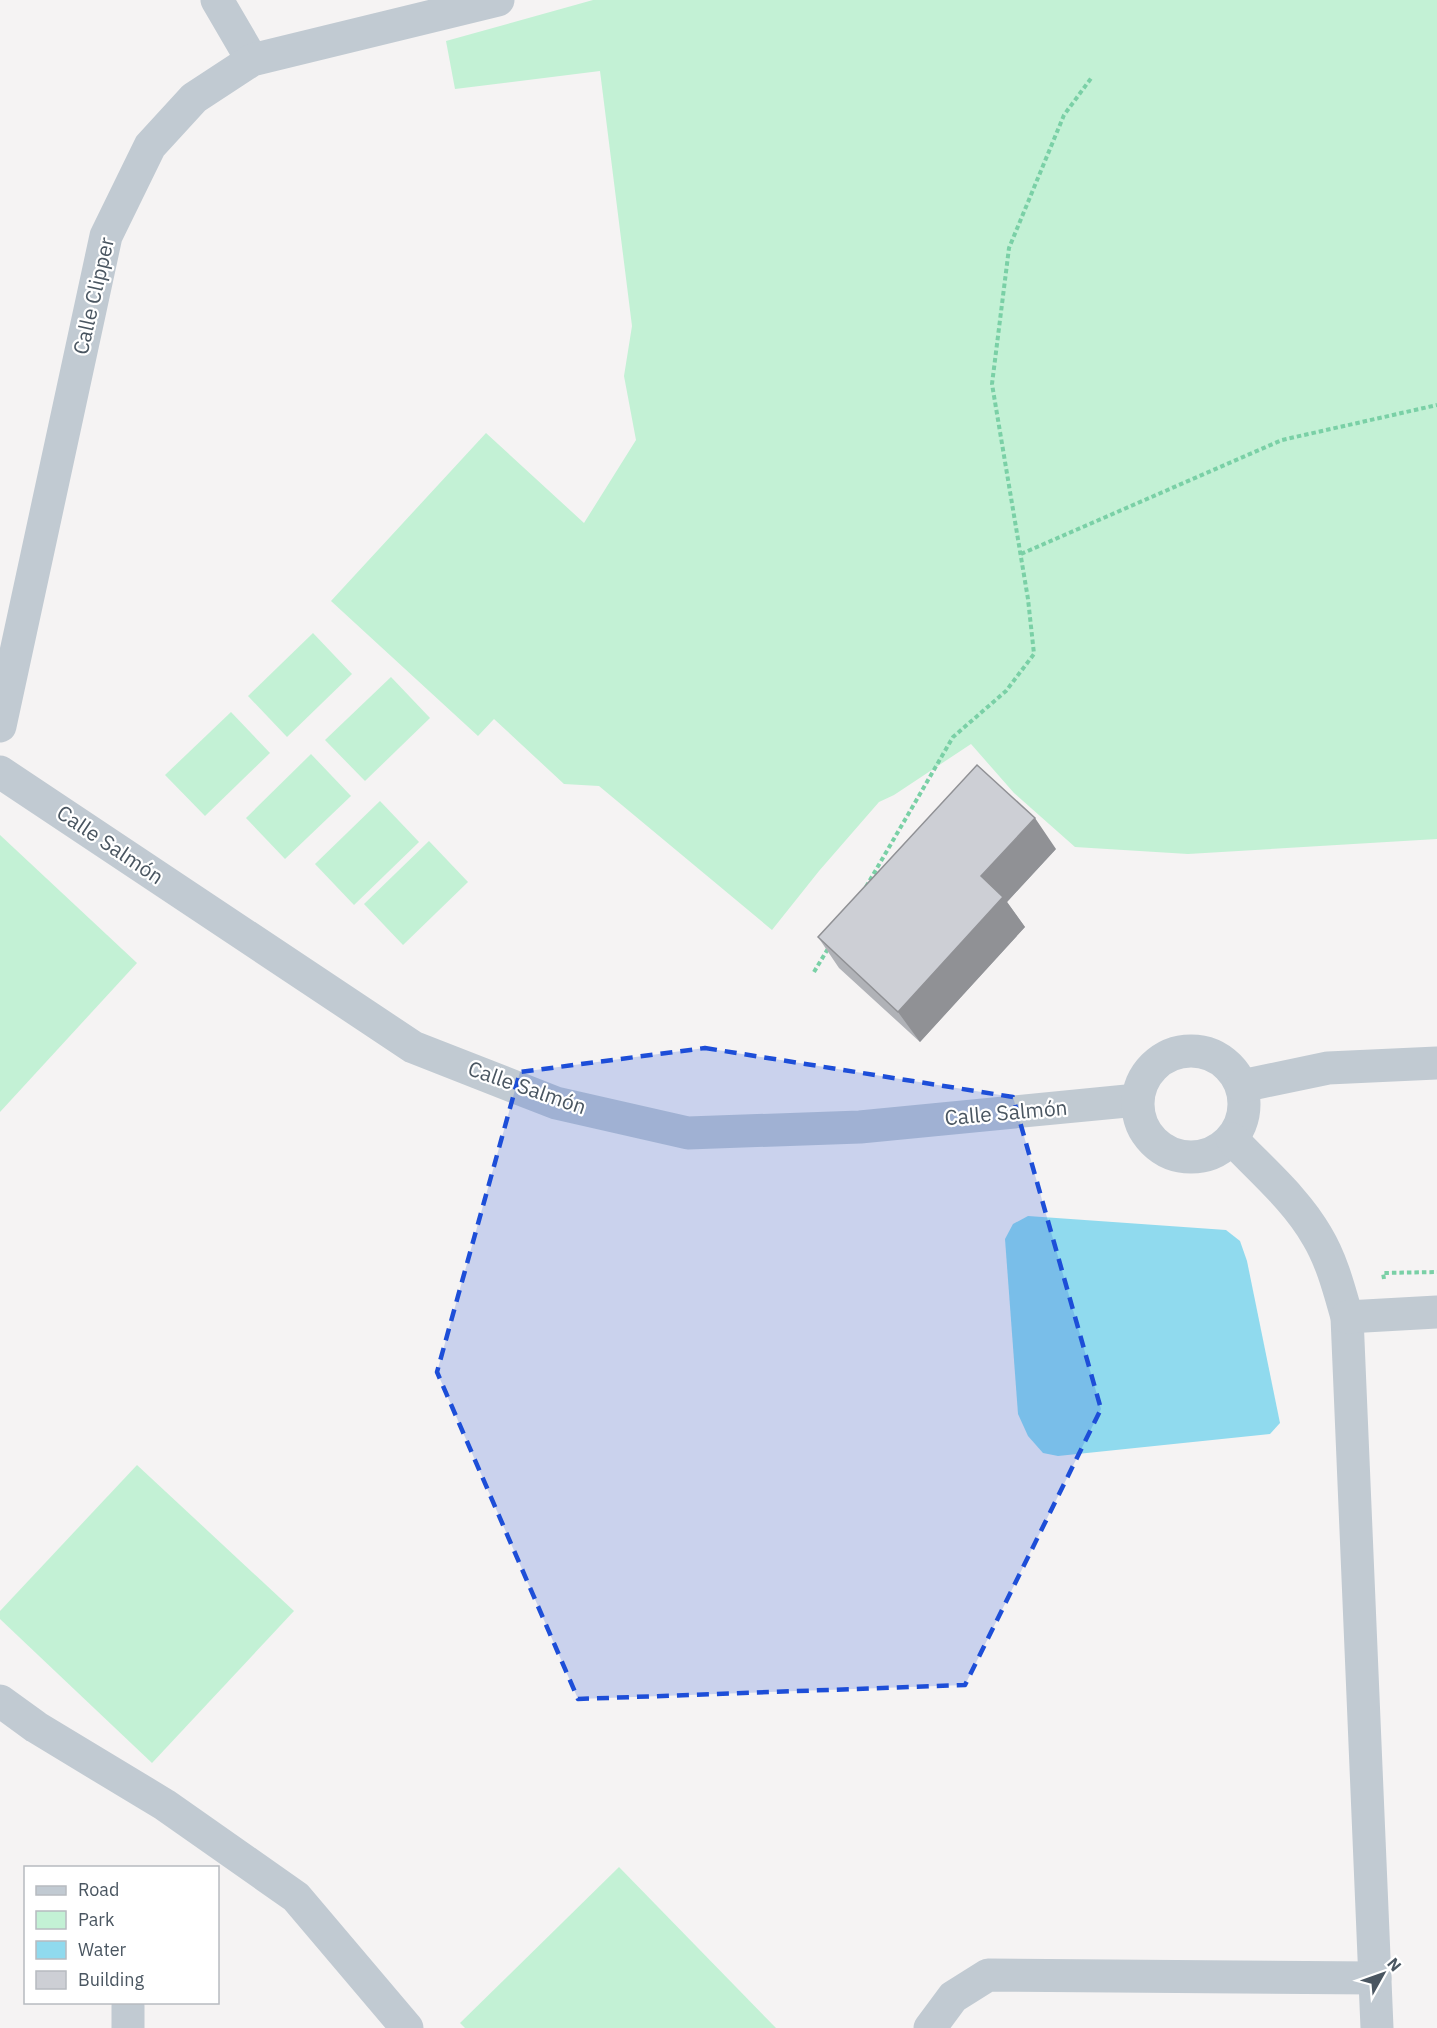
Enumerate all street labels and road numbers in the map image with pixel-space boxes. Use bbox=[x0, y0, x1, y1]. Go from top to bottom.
street label: Calle Clipper bbox=[66, 234, 120, 357]
street label: Calle Salmón bbox=[52, 798, 169, 890]
street label: Calle Salmón bbox=[465, 1054, 590, 1120]
street label: Calle Salmón bbox=[943, 1093, 1069, 1131]

